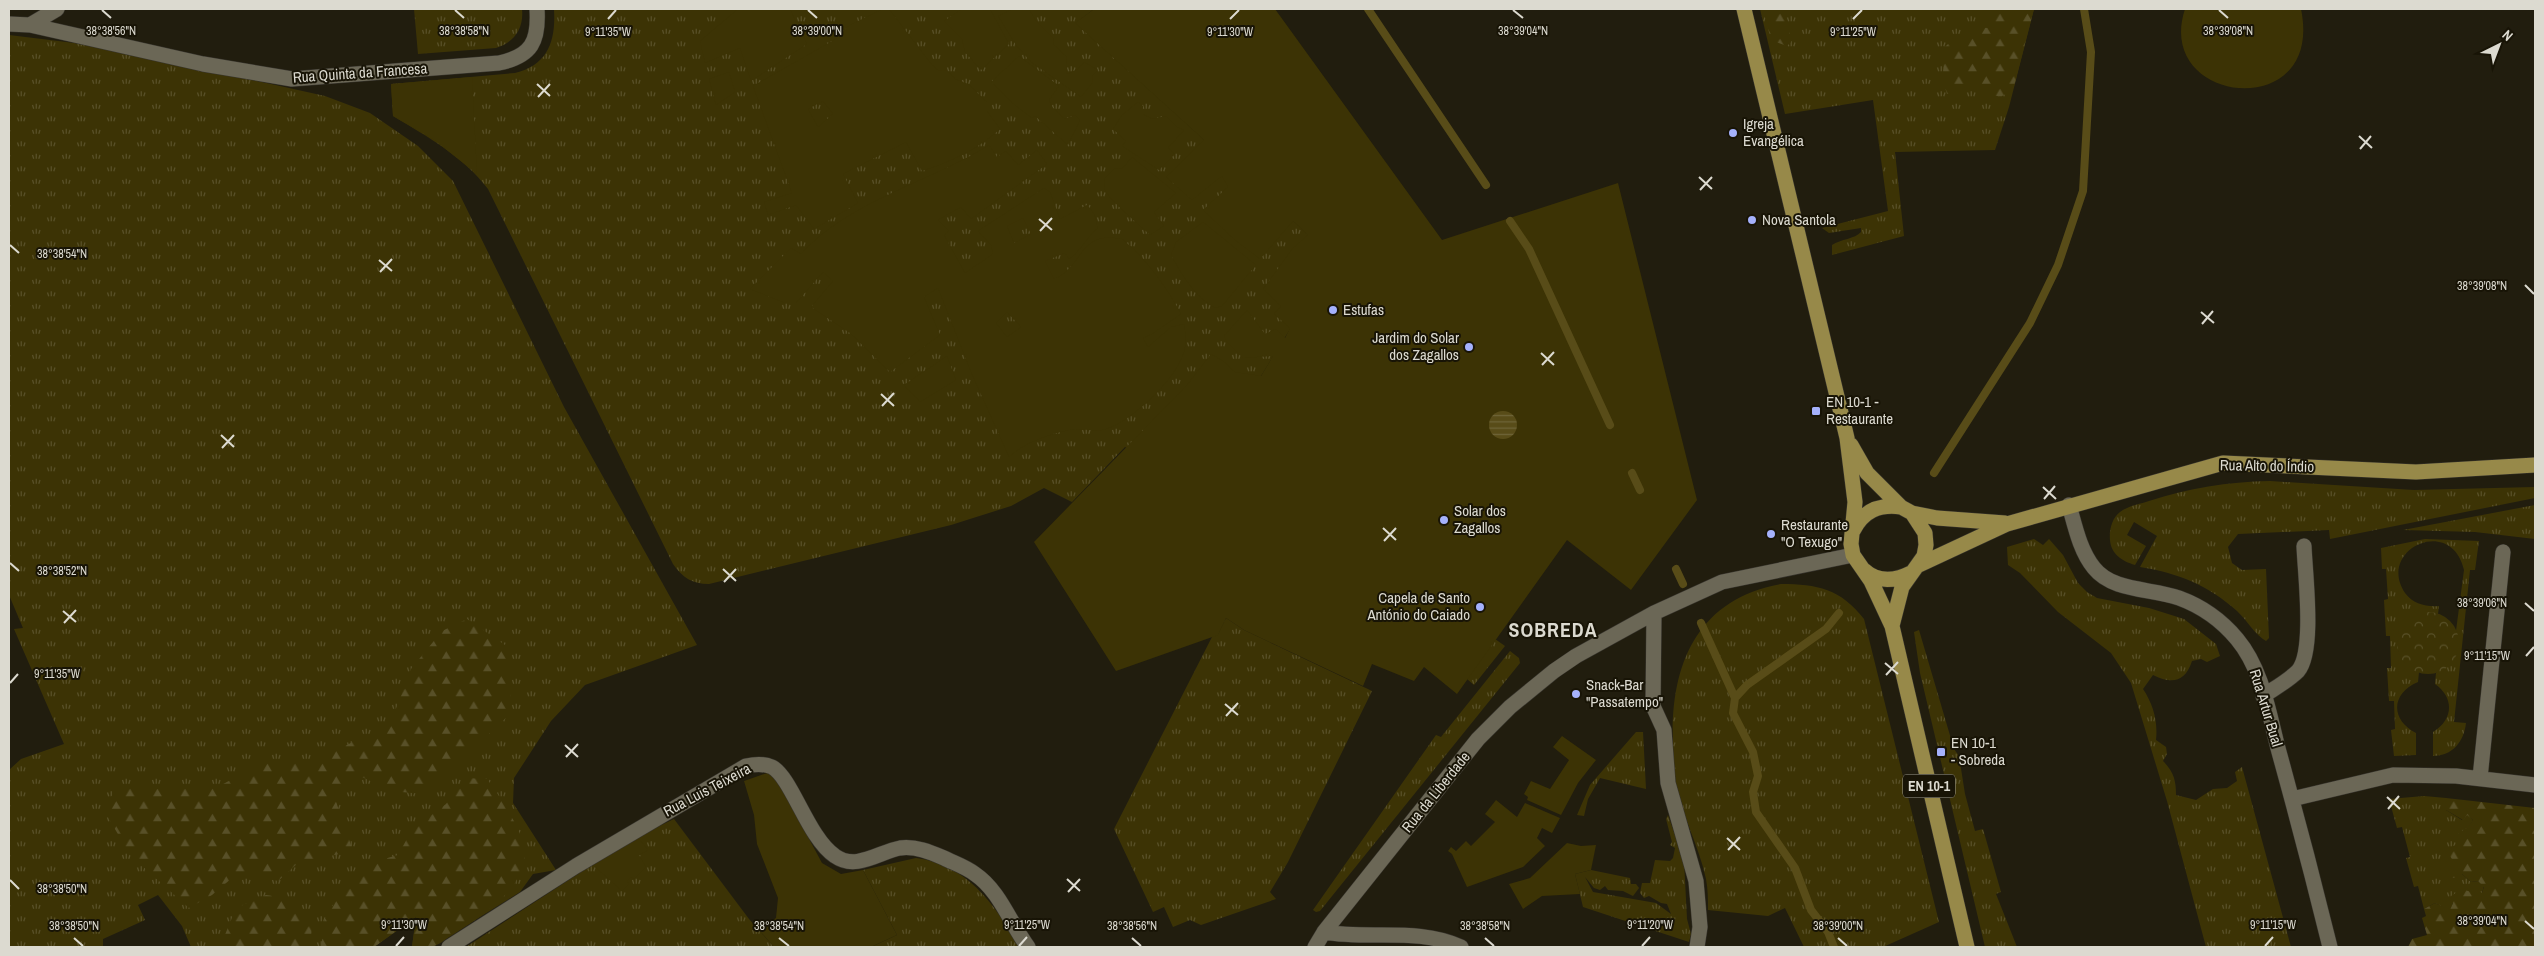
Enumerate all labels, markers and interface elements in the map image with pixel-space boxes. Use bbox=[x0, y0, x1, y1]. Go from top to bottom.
north arrow bbox=[2474, 20, 2524, 70]
text: 38°38'56"N bbox=[86, 23, 136, 39]
text: 38°38'58"N bbox=[439, 23, 489, 39]
text: 38°39'00"N bbox=[792, 23, 842, 39]
text: 38°39'04"N bbox=[1498, 23, 1548, 39]
text: 38°39'08"N bbox=[2203, 23, 2253, 39]
text: 9°11'35"W bbox=[585, 24, 632, 40]
text: 9°11'30"W bbox=[1207, 24, 1254, 40]
text: 9°11'25"W bbox=[1830, 24, 1877, 40]
text: N bbox=[2499, 26, 2517, 45]
street label: Rua Quinta da Francesa bbox=[292, 57, 428, 88]
place label: Igreja Evangélica bbox=[1743, 113, 1804, 151]
marker: Igreja Evangélica bbox=[1727, 127, 1739, 139]
place label: Nova Santola bbox=[1762, 209, 1836, 230]
marker: Nova Santola bbox=[1746, 214, 1758, 226]
text: 38°38'54"N bbox=[37, 246, 87, 262]
text: 38°39'08"N bbox=[2457, 278, 2507, 294]
place label: Estufas bbox=[1343, 299, 1384, 320]
marker: Estufas bbox=[1327, 304, 1339, 316]
place label: Jardim do Solar dos Zagallos bbox=[1372, 327, 1459, 365]
marker: Jardim do Solar dos Zagallos bbox=[1463, 341, 1475, 353]
place label: EN 10-1 - Restaurante bbox=[1826, 391, 1893, 429]
marker: EN 10-1 - Restaurante bbox=[1810, 405, 1822, 417]
street label: Rua Alto do Índio bbox=[2220, 454, 2315, 477]
place label: Solar dos Zagallos bbox=[1454, 500, 1506, 538]
marker: Solar dos Zagallos bbox=[1438, 514, 1450, 526]
place label: Restaurante "O Texugo" bbox=[1781, 514, 1848, 552]
marker: Restaurante "O Texugo" bbox=[1765, 528, 1777, 540]
text: 38°38'52"N bbox=[37, 563, 87, 579]
place label: Capela de Santo António do Caiado bbox=[1366, 587, 1470, 625]
text: 38°39'06"N bbox=[2457, 595, 2507, 611]
marker: Capela de Santo António do Caiado bbox=[1474, 601, 1486, 613]
district label: SOBREDA bbox=[1509, 616, 1598, 643]
text: 9°11'15"W bbox=[2464, 648, 2511, 664]
text: 9°11'35"W bbox=[34, 666, 81, 682]
street label: Rua Artur Bual bbox=[2245, 667, 2288, 749]
place label: Snack-Bar "Passatempo" bbox=[1586, 674, 1663, 712]
marker: Snack-Bar "Passatempo" bbox=[1570, 688, 1582, 700]
place label: EN 10-1 - Sobreda bbox=[1951, 732, 2005, 770]
marker: EN 10-1 - Sobreda bbox=[1935, 746, 1947, 758]
street label: Rua da Liberdade bbox=[1396, 747, 1475, 837]
street label: Rua Luis Teixeira bbox=[659, 758, 754, 821]
road number: EN 10-1 bbox=[1903, 774, 1955, 798]
text: 38°38'50"N bbox=[37, 881, 87, 897]
text: 38°39'04"N bbox=[2457, 913, 2507, 929]
text: 9°11'30"W bbox=[381, 917, 428, 933]
text: 9°11'25"W bbox=[1004, 917, 1051, 933]
text: 9°11'20"W bbox=[1627, 917, 1674, 933]
text: 9°11'15"W bbox=[2250, 917, 2297, 933]
text: 38°38'50"N bbox=[49, 918, 99, 934]
text: 38°38'54"N bbox=[754, 918, 804, 934]
text: 38°38'56"N bbox=[1107, 918, 1157, 934]
text: 38°38'58"N bbox=[1460, 918, 1510, 934]
text: 38°39'00"N bbox=[1813, 918, 1863, 934]

